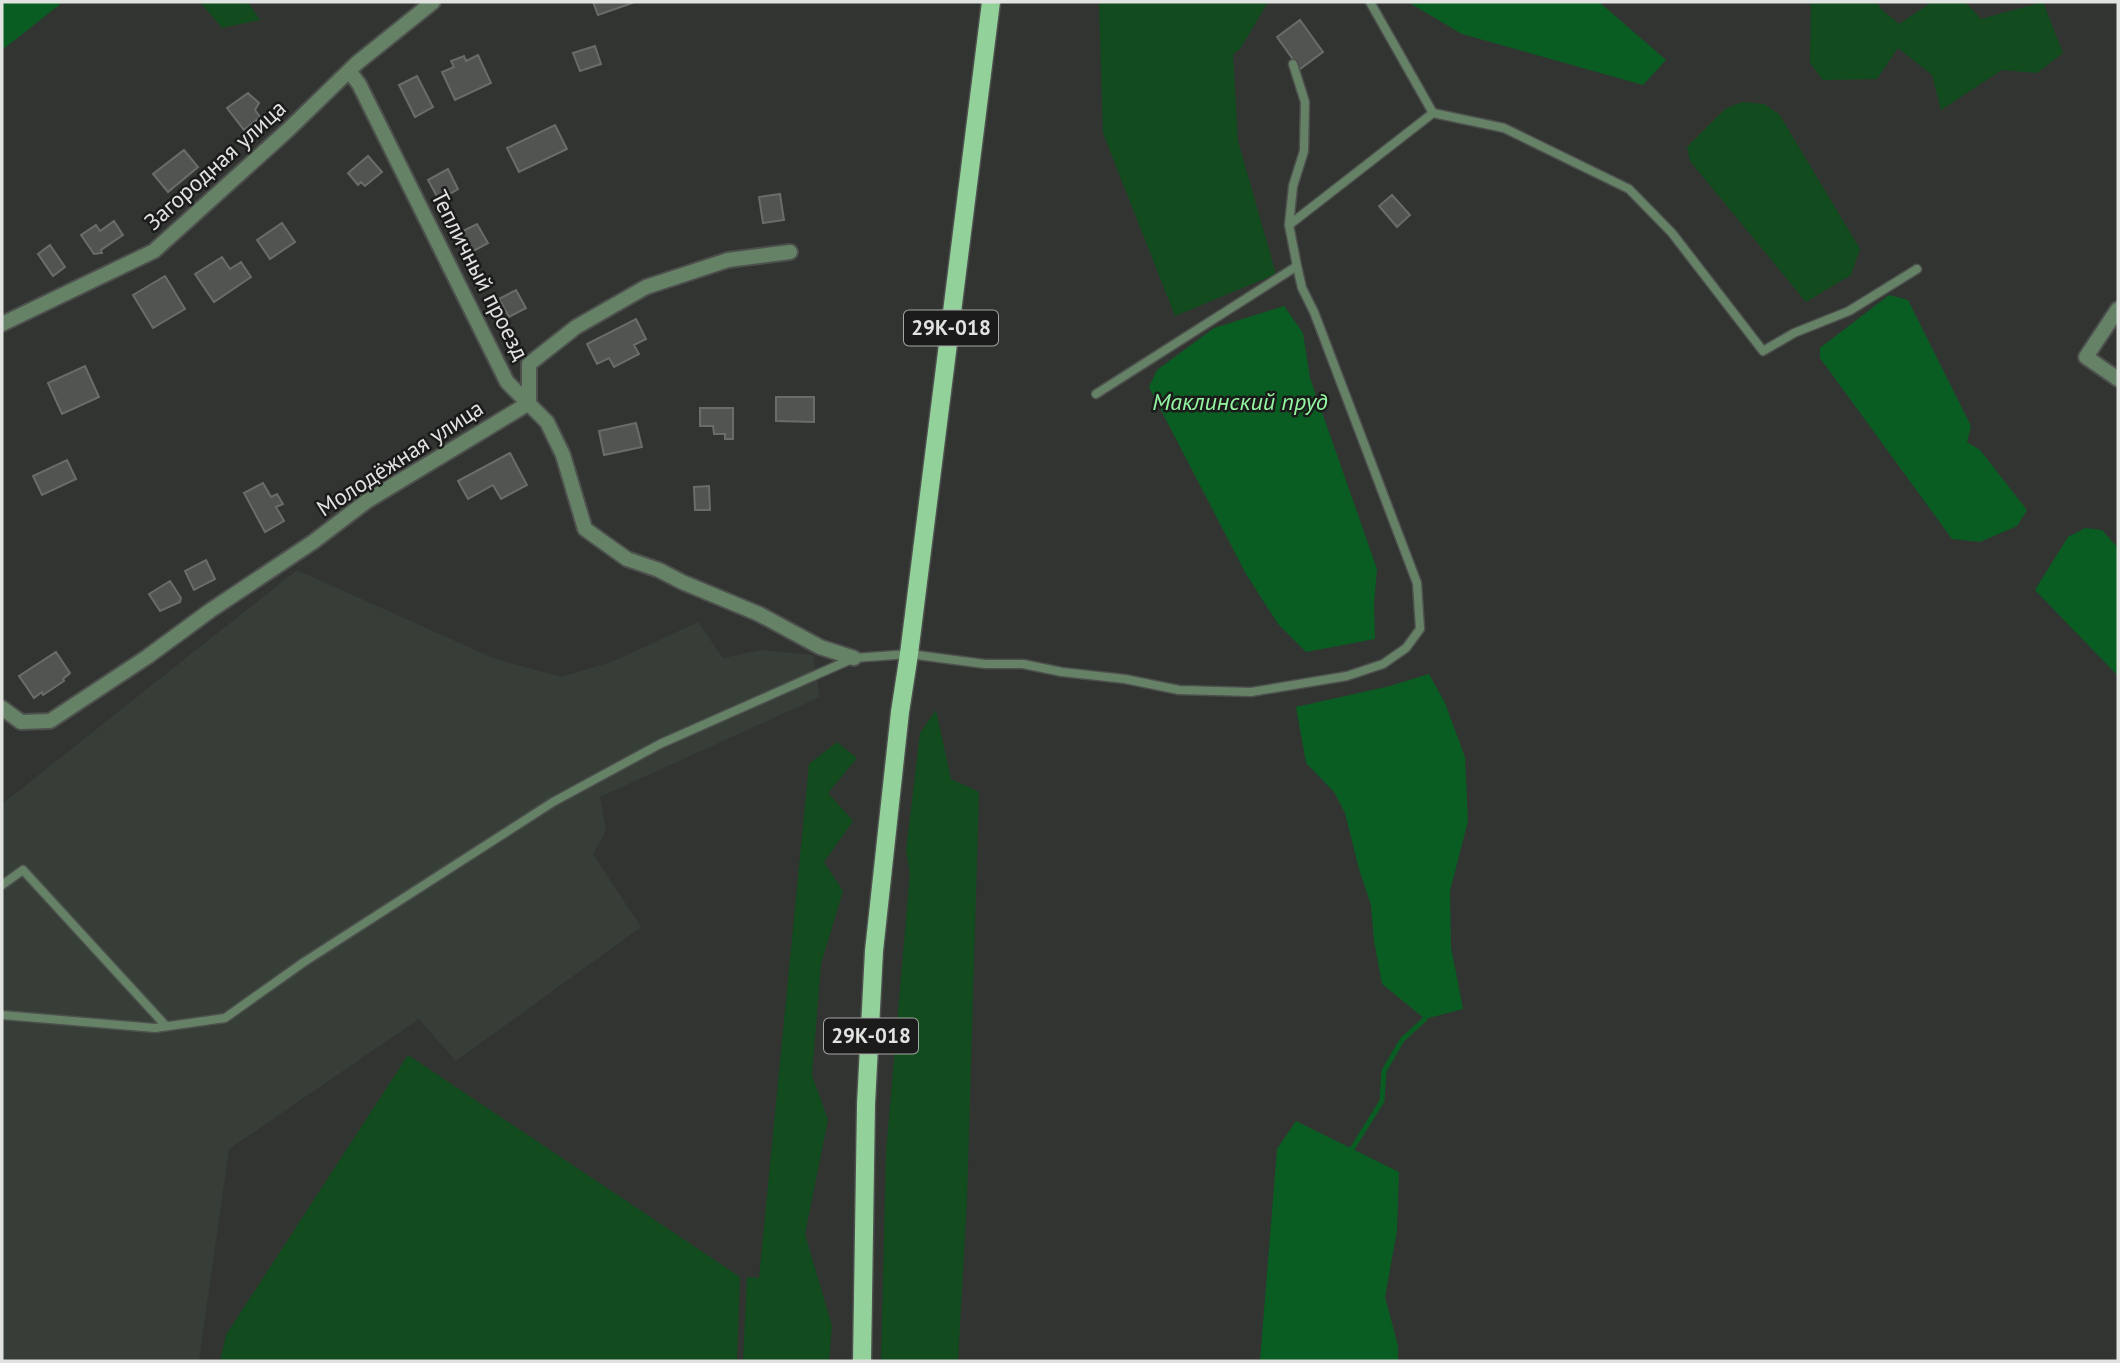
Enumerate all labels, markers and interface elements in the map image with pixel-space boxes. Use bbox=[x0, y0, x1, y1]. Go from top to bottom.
street label: Загородная улица bbox=[138, 93, 292, 236]
street label: Тепличный проезд bbox=[425, 185, 536, 365]
road number: 29К-018 bbox=[904, 310, 998, 346]
water label: Маклинский пруд bbox=[1152, 386, 1328, 417]
street label: Молодёжная улица bbox=[311, 393, 488, 522]
road number: 29К-018 bbox=[824, 1018, 918, 1054]

